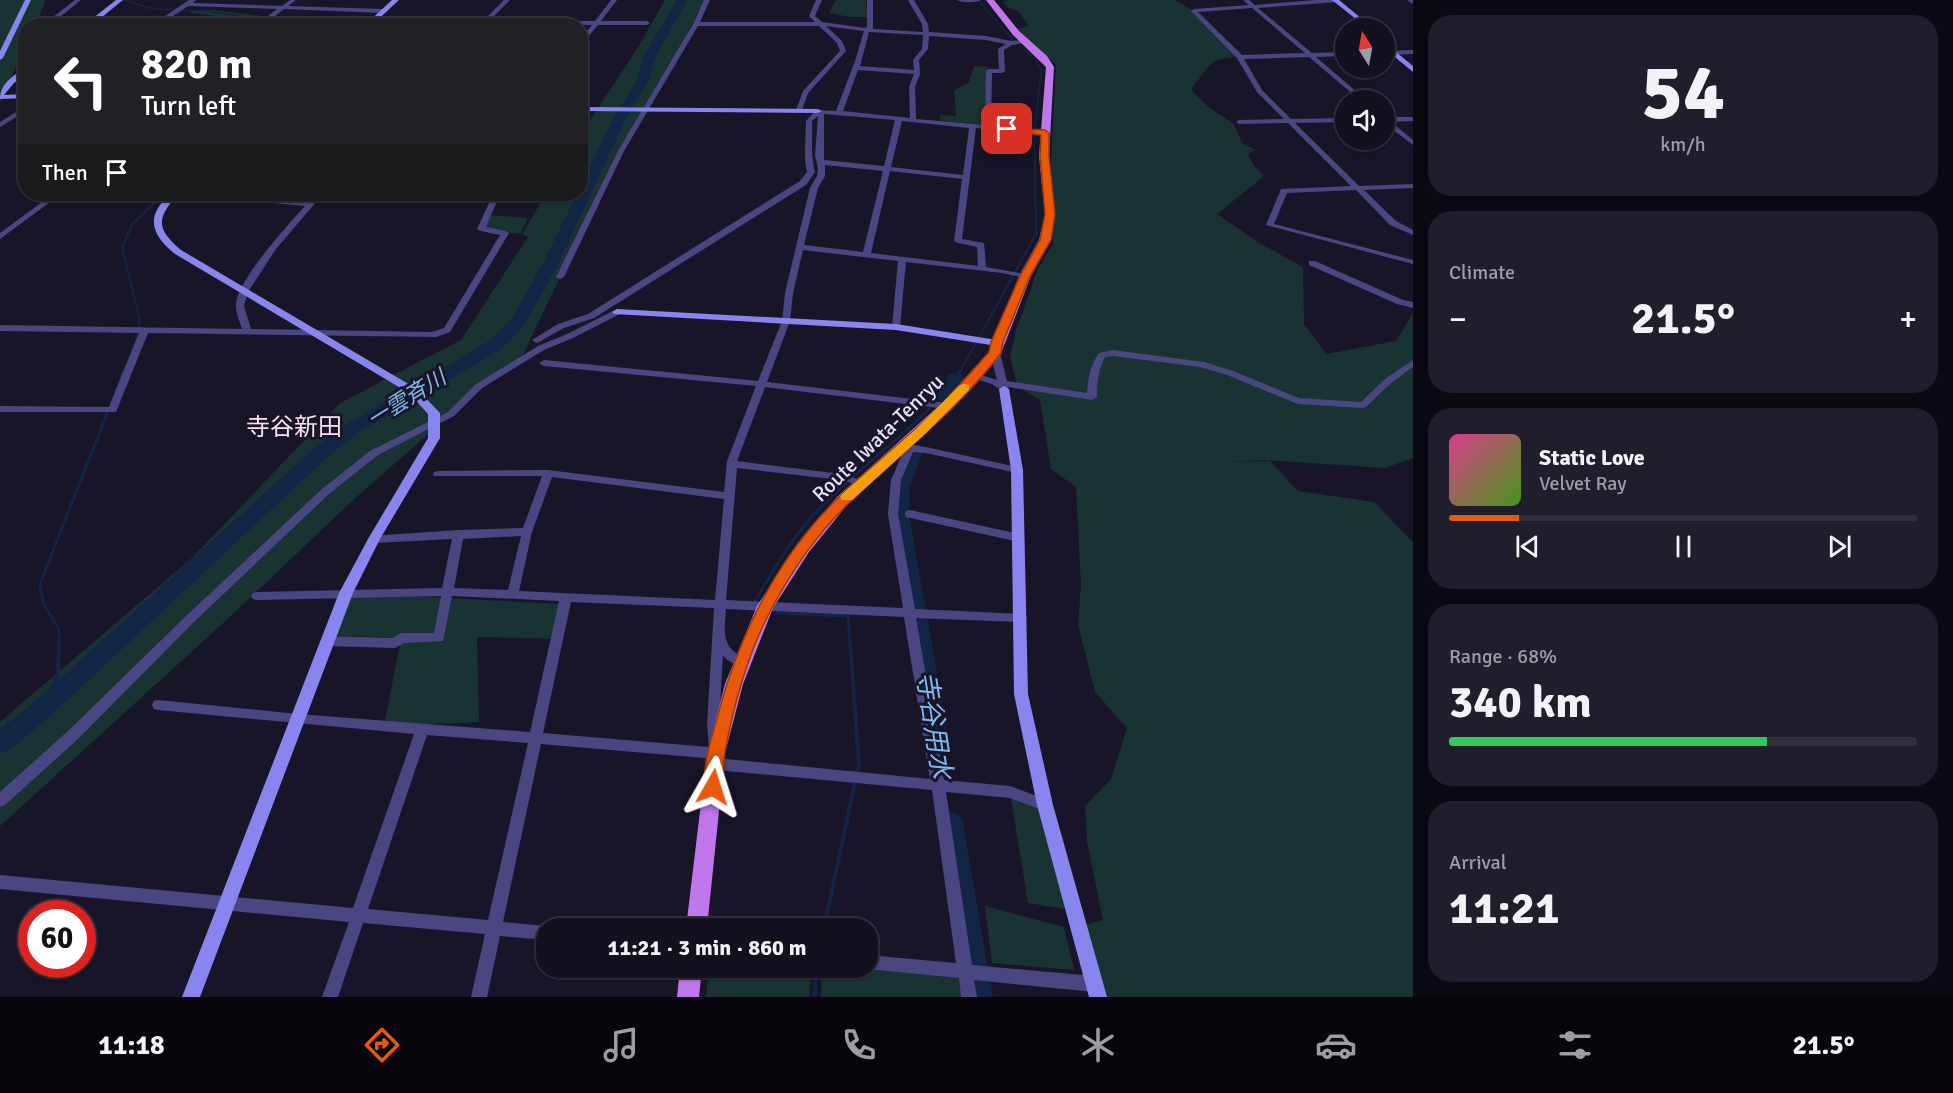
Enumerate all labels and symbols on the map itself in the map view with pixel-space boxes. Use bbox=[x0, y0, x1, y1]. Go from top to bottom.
north arrow bbox=[1335, 18, 1395, 78]
pin bbox=[981, 103, 1032, 154]
water label: 一雲斉川 bbox=[362, 363, 452, 433]
street label: Route Iwata-Tenryu bbox=[807, 369, 949, 507]
district label: 寺谷新田 bbox=[246, 412, 342, 442]
water label: 寺谷用水 bbox=[909, 669, 959, 784]
position arrow bbox=[681, 755, 745, 819]
speed limit sign: 60 bbox=[18, 900, 96, 978]

